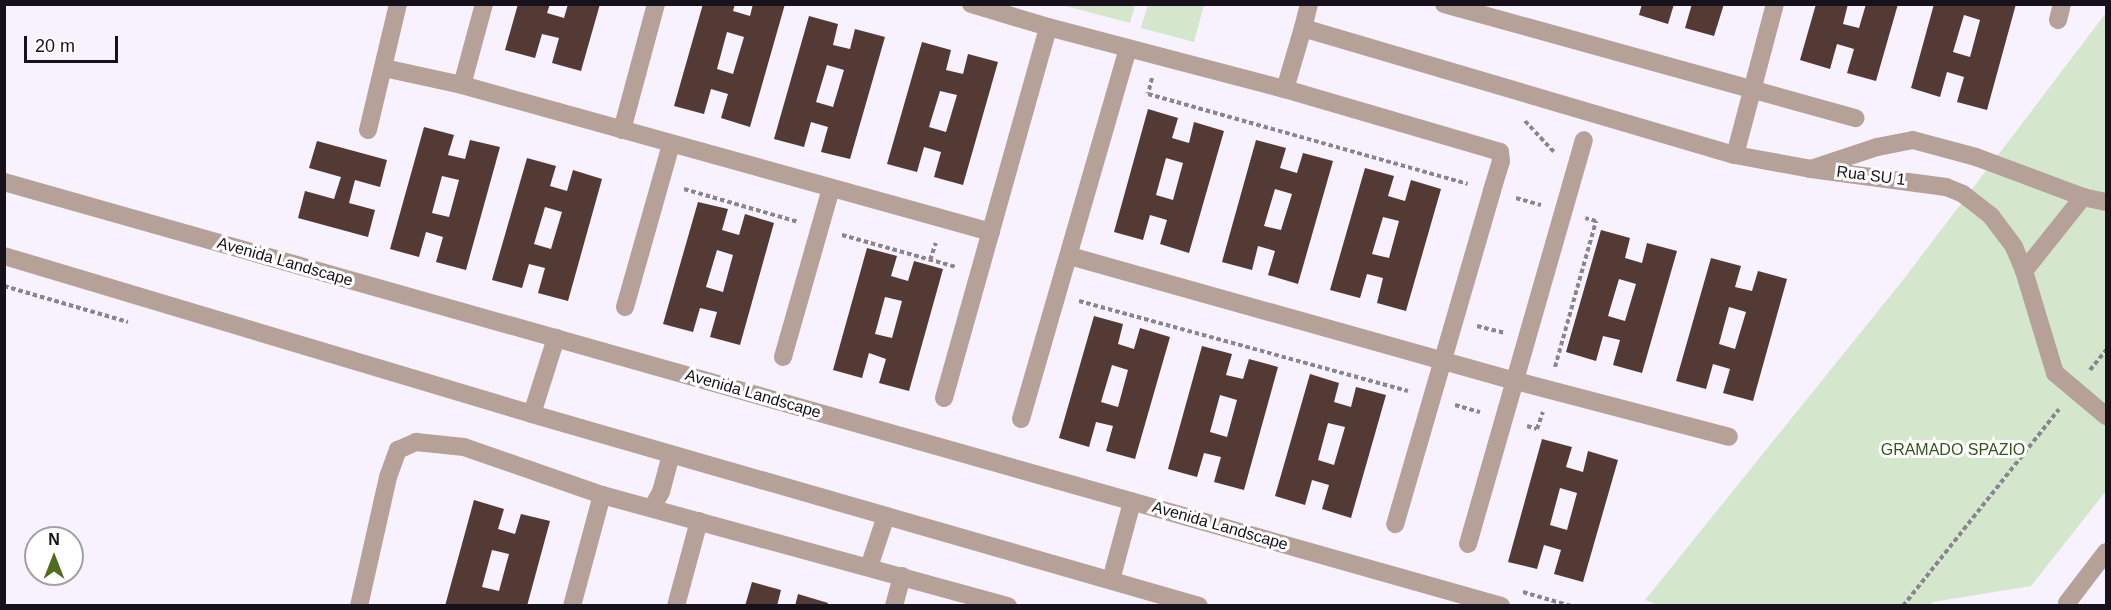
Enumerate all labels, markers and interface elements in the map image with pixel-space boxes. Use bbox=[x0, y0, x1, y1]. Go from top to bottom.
scale bar bbox=[27, 24, 122, 62]
text: 20 m bbox=[35, 36, 75, 56]
street label: Rua SU 1 bbox=[1835, 162, 1907, 190]
street label: Avenida Landscape bbox=[215, 233, 355, 291]
street label: Avenida Landscape bbox=[683, 365, 823, 423]
park label: GRAMADO SPAZIO bbox=[1881, 440, 2025, 460]
street label: Avenida Landscape bbox=[1150, 497, 1290, 555]
north arrow bbox=[24, 526, 84, 586]
text: N bbox=[48, 531, 60, 548]

